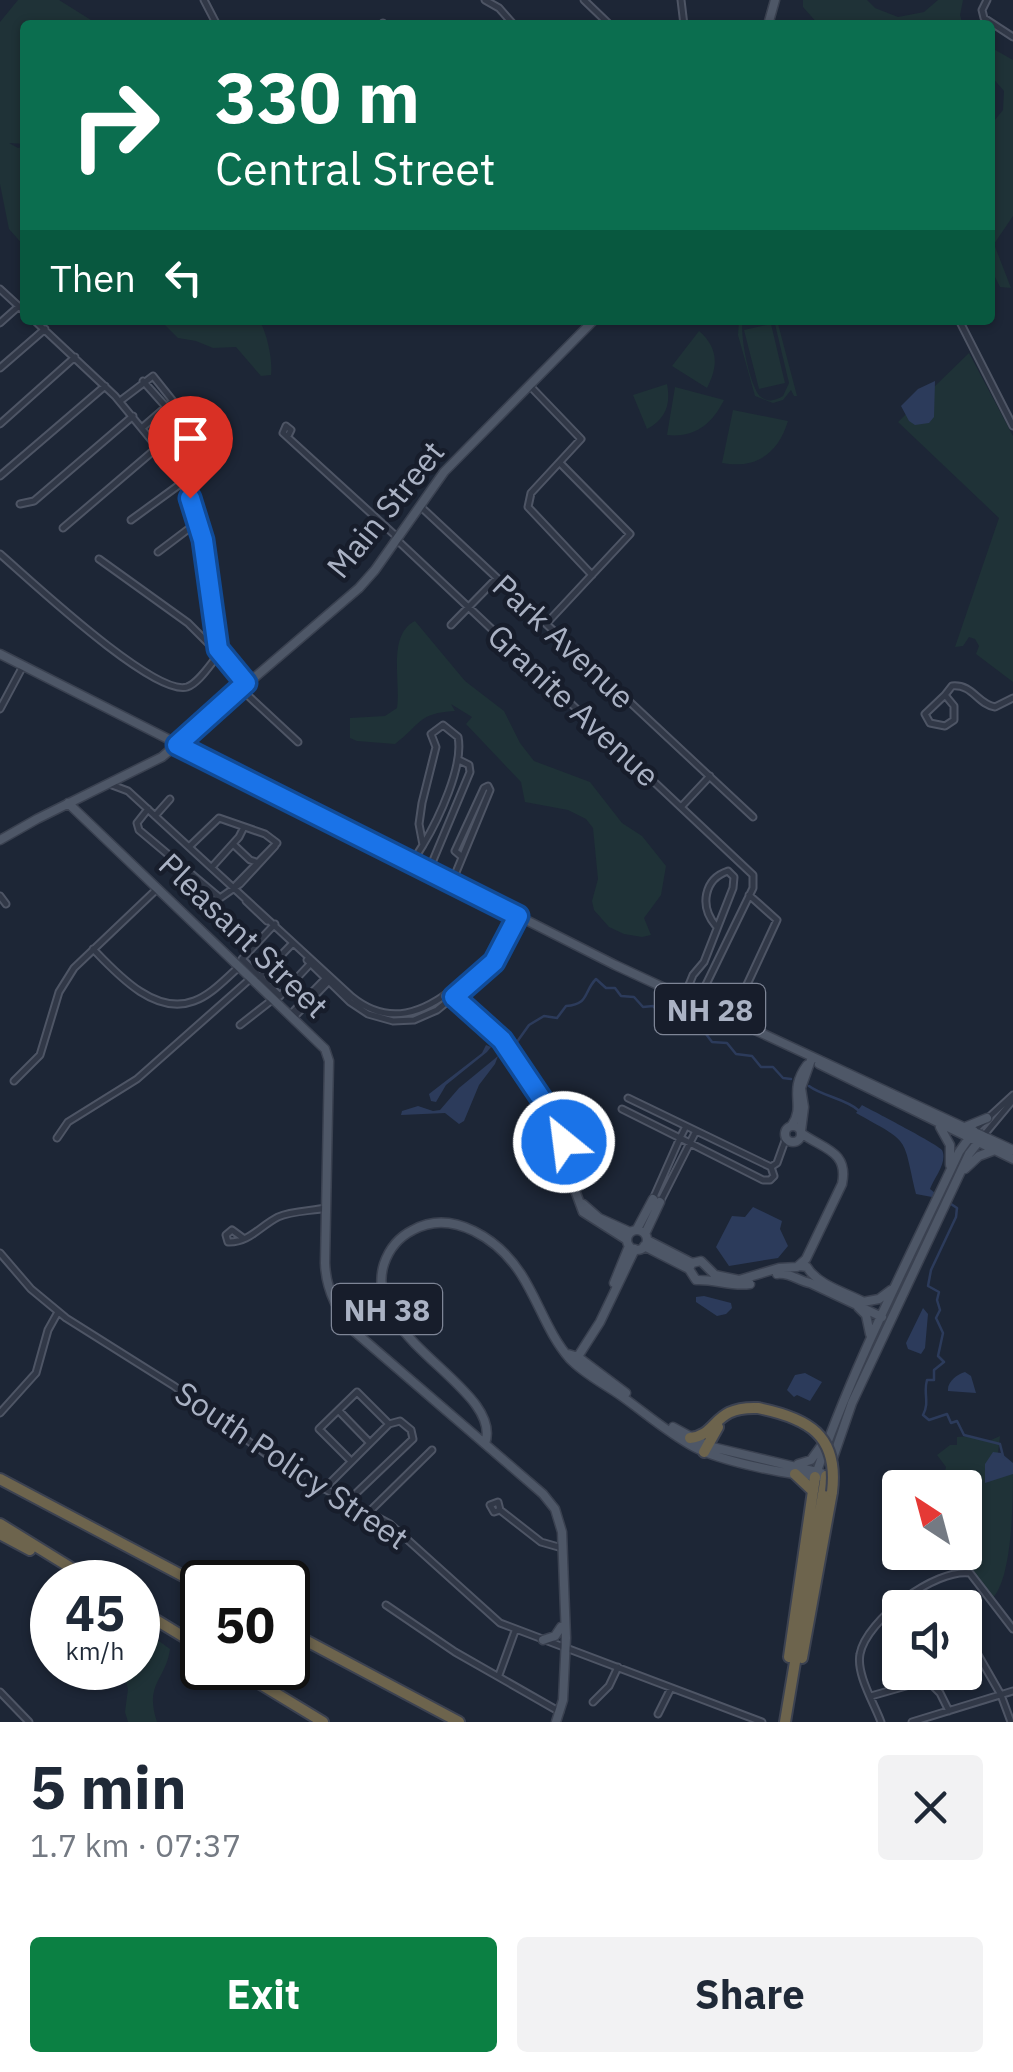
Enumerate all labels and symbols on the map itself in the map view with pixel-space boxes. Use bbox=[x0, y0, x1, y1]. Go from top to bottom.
pin bbox=[148, 396, 233, 499]
street label: Main Street bbox=[317, 432, 453, 586]
street label: Park Avenue bbox=[484, 565, 644, 717]
street label: Granite Avenue bbox=[479, 615, 669, 795]
street label: Pleasant Street bbox=[150, 843, 338, 1027]
road number: NH 28 bbox=[655, 984, 765, 1034]
position arrow bbox=[512, 1090, 616, 1194]
road number: NH 38 bbox=[332, 1284, 442, 1334]
street label: South Policy Street bbox=[167, 1371, 417, 1559]
north arrow bbox=[882, 1470, 982, 1570]
speed limit sign: 50 bbox=[180, 1560, 310, 1690]

